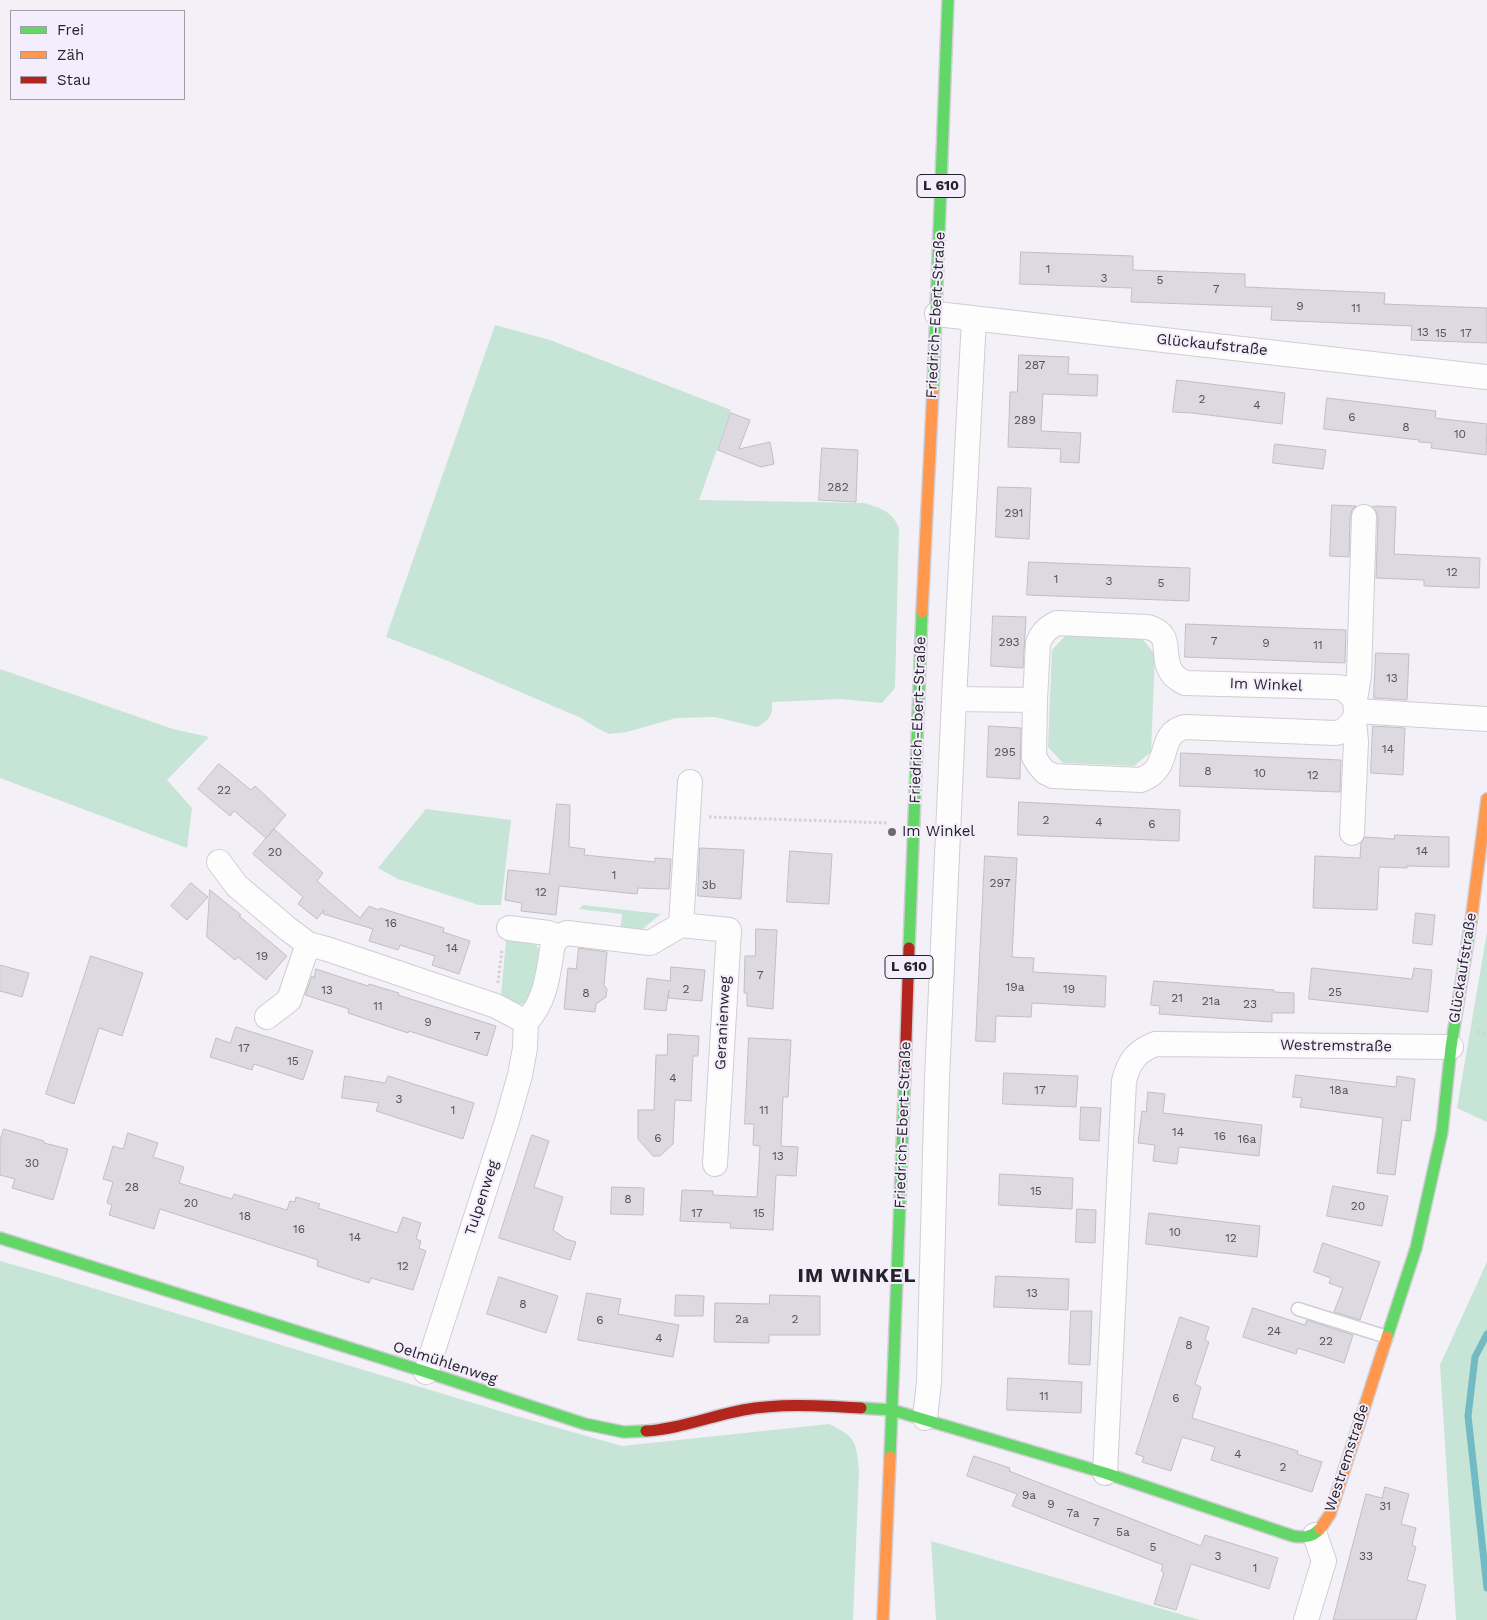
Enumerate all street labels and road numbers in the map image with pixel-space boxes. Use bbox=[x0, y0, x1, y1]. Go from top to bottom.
road number: L 610 bbox=[917, 175, 965, 198]
street label: Friedrich-Ebert-Straße bbox=[923, 231, 949, 399]
street label: Glückaufstraße bbox=[1156, 330, 1268, 360]
street label: Friedrich-Ebert-Straße bbox=[906, 636, 930, 804]
street label: Im Winkel bbox=[1229, 675, 1303, 695]
street label: Glückaufstraße bbox=[1445, 911, 1481, 1025]
road number: L 610 bbox=[885, 956, 933, 979]
street label: Geranienweg bbox=[712, 976, 734, 1070]
street label: Westremstraße bbox=[1280, 1036, 1392, 1056]
street label: Friedrich-Ebert-Straße bbox=[891, 1041, 915, 1209]
street label: Tulpenweg bbox=[461, 1158, 503, 1238]
street label: Oelmühlenweg bbox=[391, 1338, 499, 1388]
street label: Westremstraße bbox=[1321, 1402, 1373, 1514]

